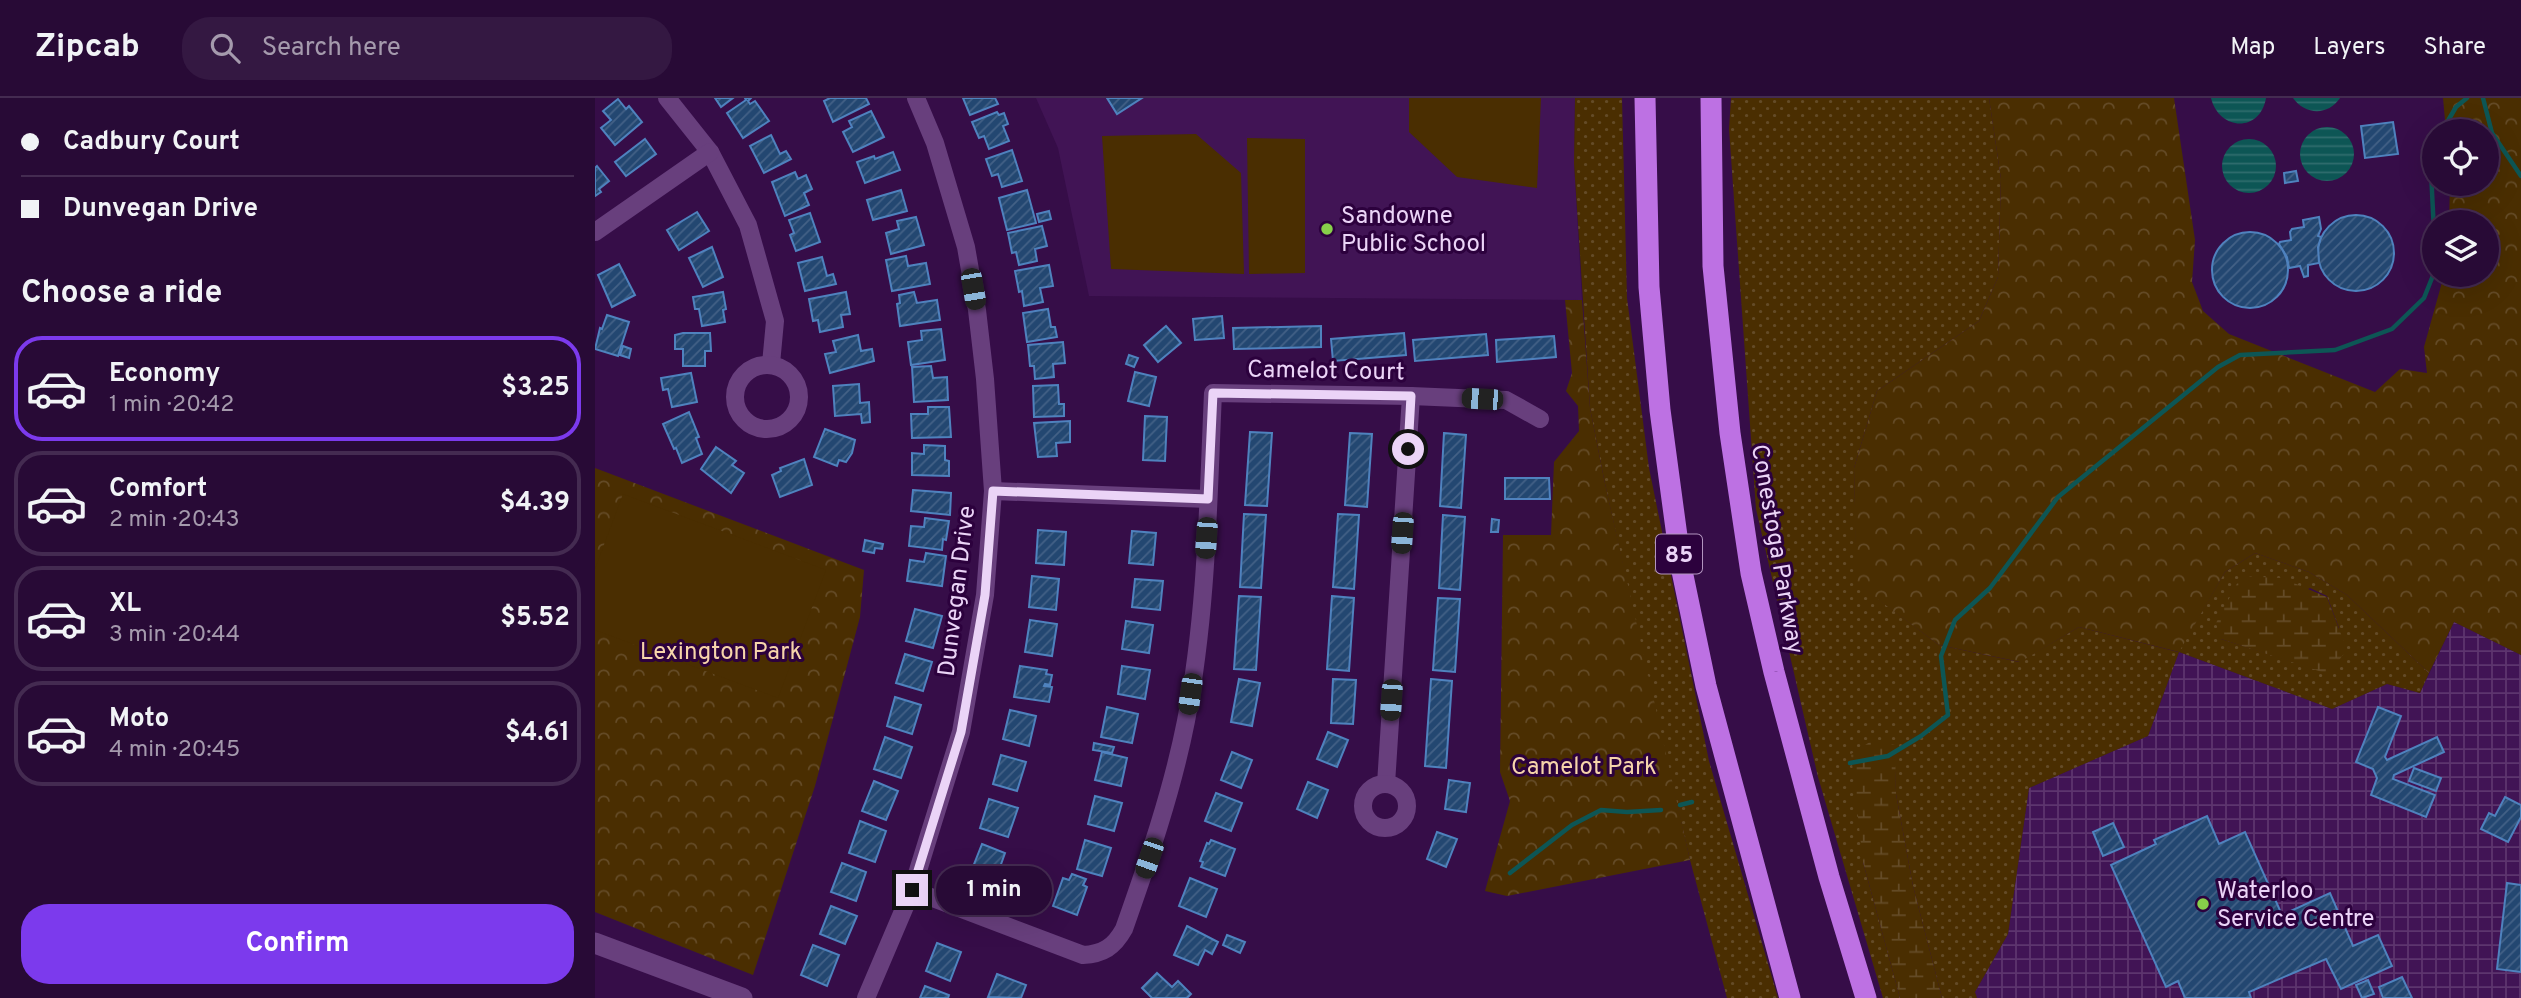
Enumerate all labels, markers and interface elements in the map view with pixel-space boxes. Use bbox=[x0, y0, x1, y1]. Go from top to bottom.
search box bbox=[182, 17, 672, 80]
text: Zipcab bbox=[35, 27, 140, 69]
icon: search bbox=[206, 29, 244, 67]
text: Search here bbox=[262, 32, 401, 65]
text: Map bbox=[2230, 33, 2275, 63]
text: Layers bbox=[2313, 33, 2385, 63]
text: Share bbox=[2423, 33, 2486, 63]
map controls bbox=[2422, 119, 2499, 287]
button: locate bbox=[2422, 119, 2499, 196]
text: Cadbury Court bbox=[63, 126, 240, 159]
text: Dunvegan Drive bbox=[63, 193, 258, 226]
place label: Sandowne Public School bbox=[1341, 202, 1486, 260]
button: layers bbox=[2422, 210, 2499, 287]
marker: Sandowne Public School bbox=[1319, 221, 1335, 237]
car bbox=[960, 266, 987, 312]
text: Choose a ride bbox=[21, 274, 222, 314]
street label: Camelot Court bbox=[1247, 356, 1405, 388]
icon: car bbox=[25, 357, 88, 420]
text: Economy bbox=[109, 358, 220, 391]
text: $3.25 bbox=[501, 372, 570, 405]
car bbox=[1461, 387, 1504, 411]
text: 1 min · 20:42 bbox=[109, 391, 234, 420]
route start bbox=[1392, 433, 1424, 465]
street label: Conestoga Parkway bbox=[1743, 442, 1809, 657]
icon: car bbox=[25, 472, 88, 535]
text: Comfort bbox=[109, 473, 207, 506]
text: $4.39 bbox=[500, 487, 570, 520]
street label: Dunvegan Drive bbox=[933, 504, 983, 678]
text: 2 min · 20:43 bbox=[109, 506, 240, 535]
car bbox=[1391, 511, 1414, 555]
car bbox=[1195, 516, 1218, 560]
road number: 85 bbox=[1656, 534, 1702, 574]
icon: car bbox=[25, 587, 88, 650]
text: XL bbox=[109, 588, 141, 621]
text: $5.52 bbox=[500, 602, 570, 635]
text: 3 min · 20:44 bbox=[109, 621, 240, 650]
park label: Lexington Park bbox=[640, 638, 802, 668]
car bbox=[1177, 672, 1204, 716]
car bbox=[1380, 678, 1403, 722]
icon: car bbox=[25, 702, 88, 765]
text: Moto bbox=[109, 703, 169, 736]
text: $4.61 bbox=[505, 717, 570, 750]
text: 4 min · 20:45 bbox=[109, 736, 240, 765]
park label: Camelot Park bbox=[1511, 753, 1657, 783]
car bbox=[1133, 835, 1166, 881]
callout: 1 min bbox=[937, 866, 1052, 914]
route end bbox=[896, 874, 928, 906]
text: 1 min bbox=[966, 876, 1022, 905]
place label: Waterloo Service Centre bbox=[2217, 877, 2375, 935]
marker: Waterloo Service Centre bbox=[2195, 896, 2211, 912]
button: Confirm bbox=[21, 904, 574, 984]

